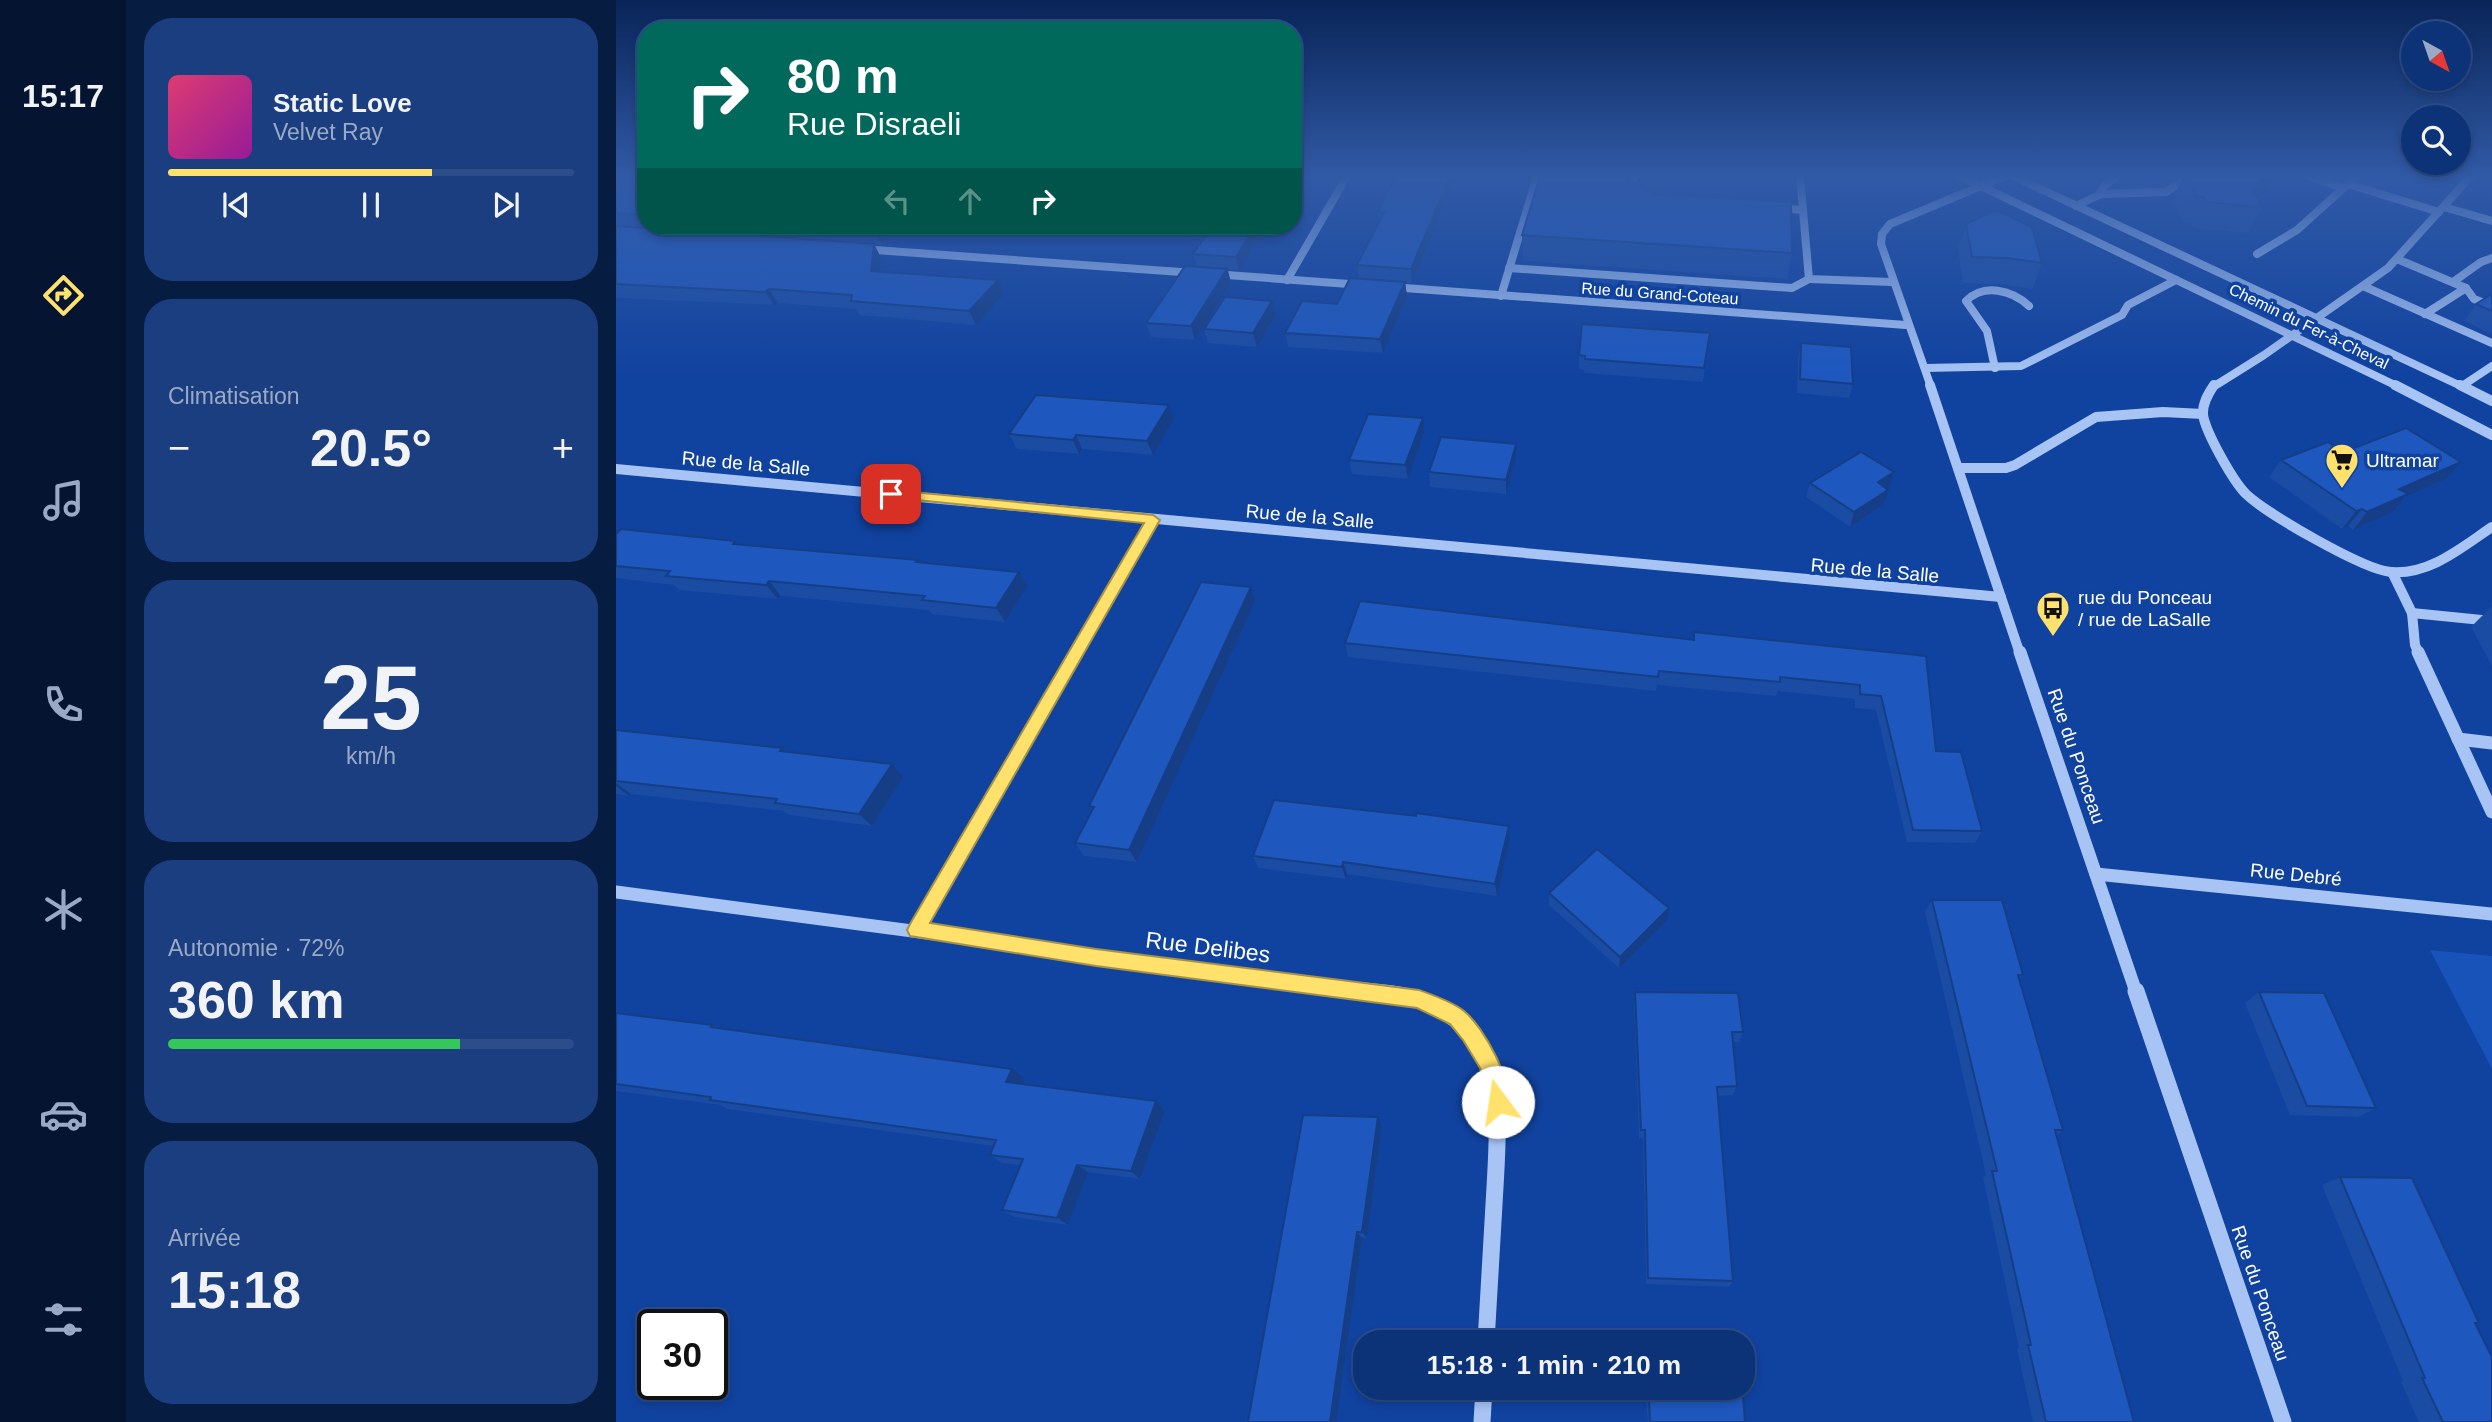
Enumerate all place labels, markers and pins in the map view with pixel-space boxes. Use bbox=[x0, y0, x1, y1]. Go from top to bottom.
supermarket icon: Ultramar bbox=[2323, 441, 2361, 490]
place label: Ultramar bbox=[2366, 450, 2440, 471]
pin bbox=[861, 464, 921, 524]
place label: rue du Ponceau / rue de LaSalle bbox=[2078, 587, 2212, 630]
bus stop icon: rue du Ponceau / rue de LaSalle bbox=[2034, 589, 2072, 638]

